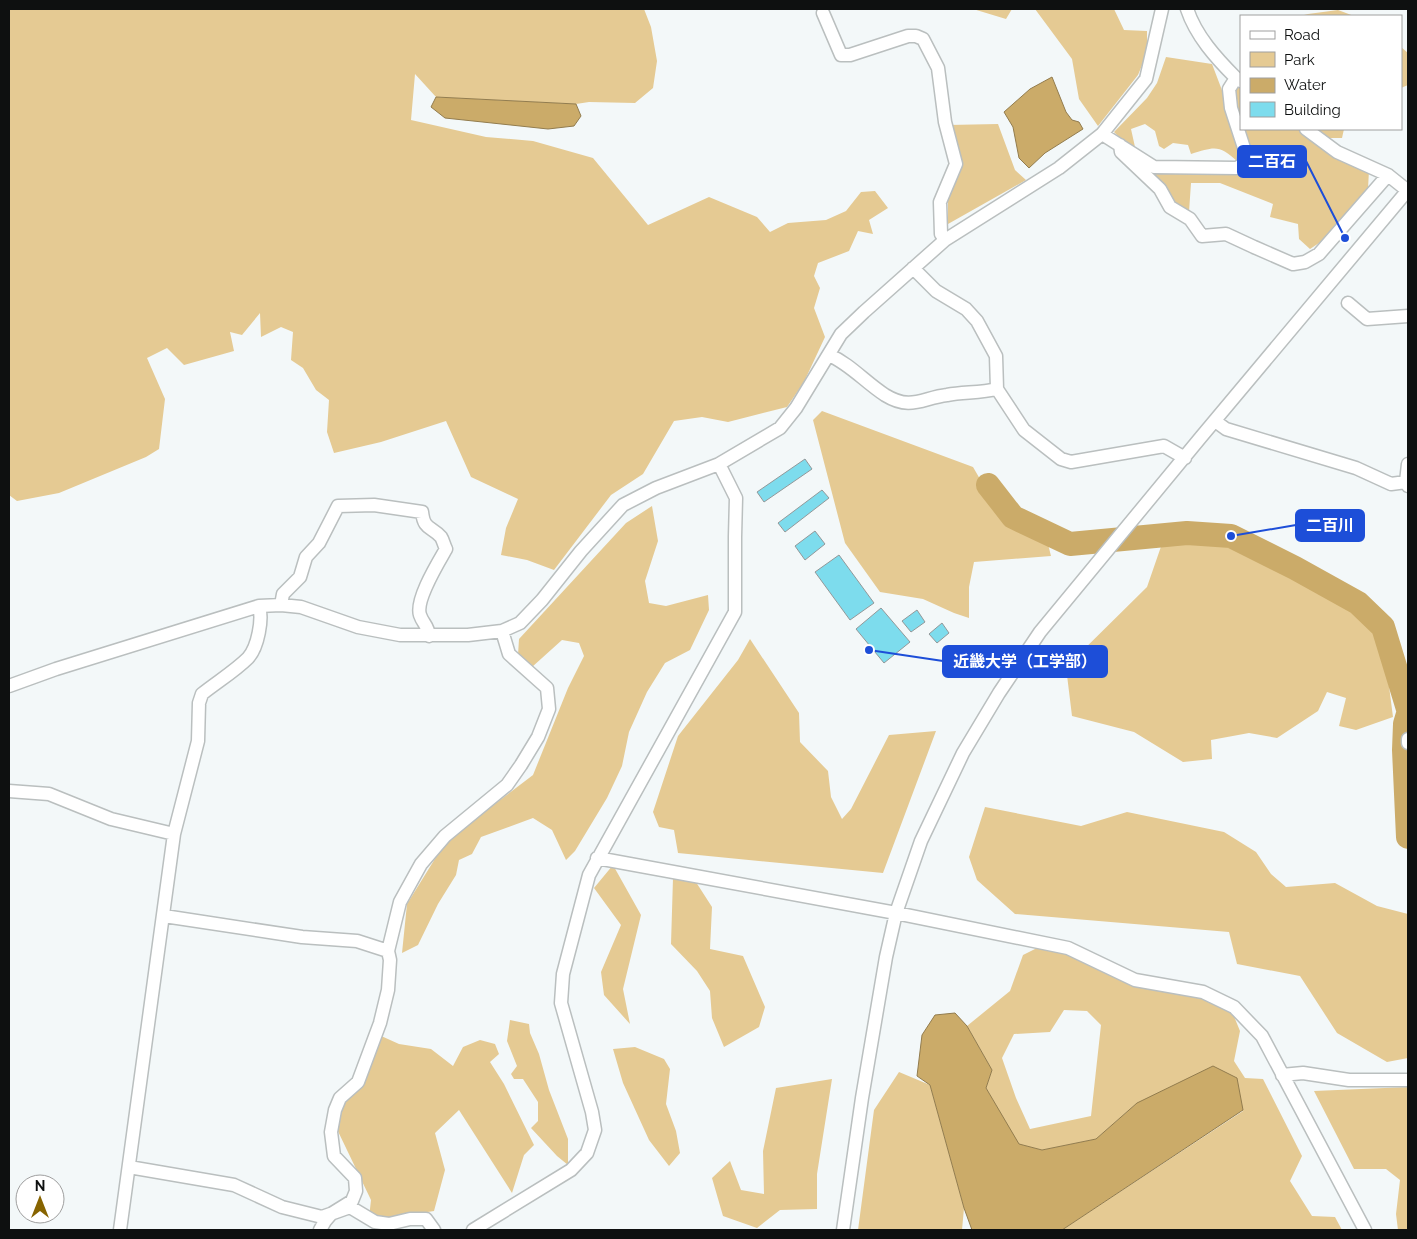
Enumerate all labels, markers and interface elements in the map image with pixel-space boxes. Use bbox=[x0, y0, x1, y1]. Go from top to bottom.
legend bbox=[1240, 15, 1402, 130]
text: Road bbox=[1284, 26, 1320, 44]
text: Park bbox=[1284, 51, 1315, 69]
text: Water bbox=[1284, 76, 1327, 94]
text: Building bbox=[1284, 101, 1341, 119]
callout: 二百石 bbox=[1238, 146, 1306, 177]
text: 二百石 bbox=[1248, 152, 1296, 171]
callout: 二百川 bbox=[1296, 510, 1364, 541]
text: 二百川 bbox=[1306, 516, 1354, 535]
callout: 近畿大学（工学部） bbox=[943, 646, 1107, 677]
text: 近畿大学（工学部） bbox=[953, 652, 1097, 671]
north arrow bbox=[15, 1174, 65, 1224]
text: N bbox=[35, 1178, 45, 1194]

